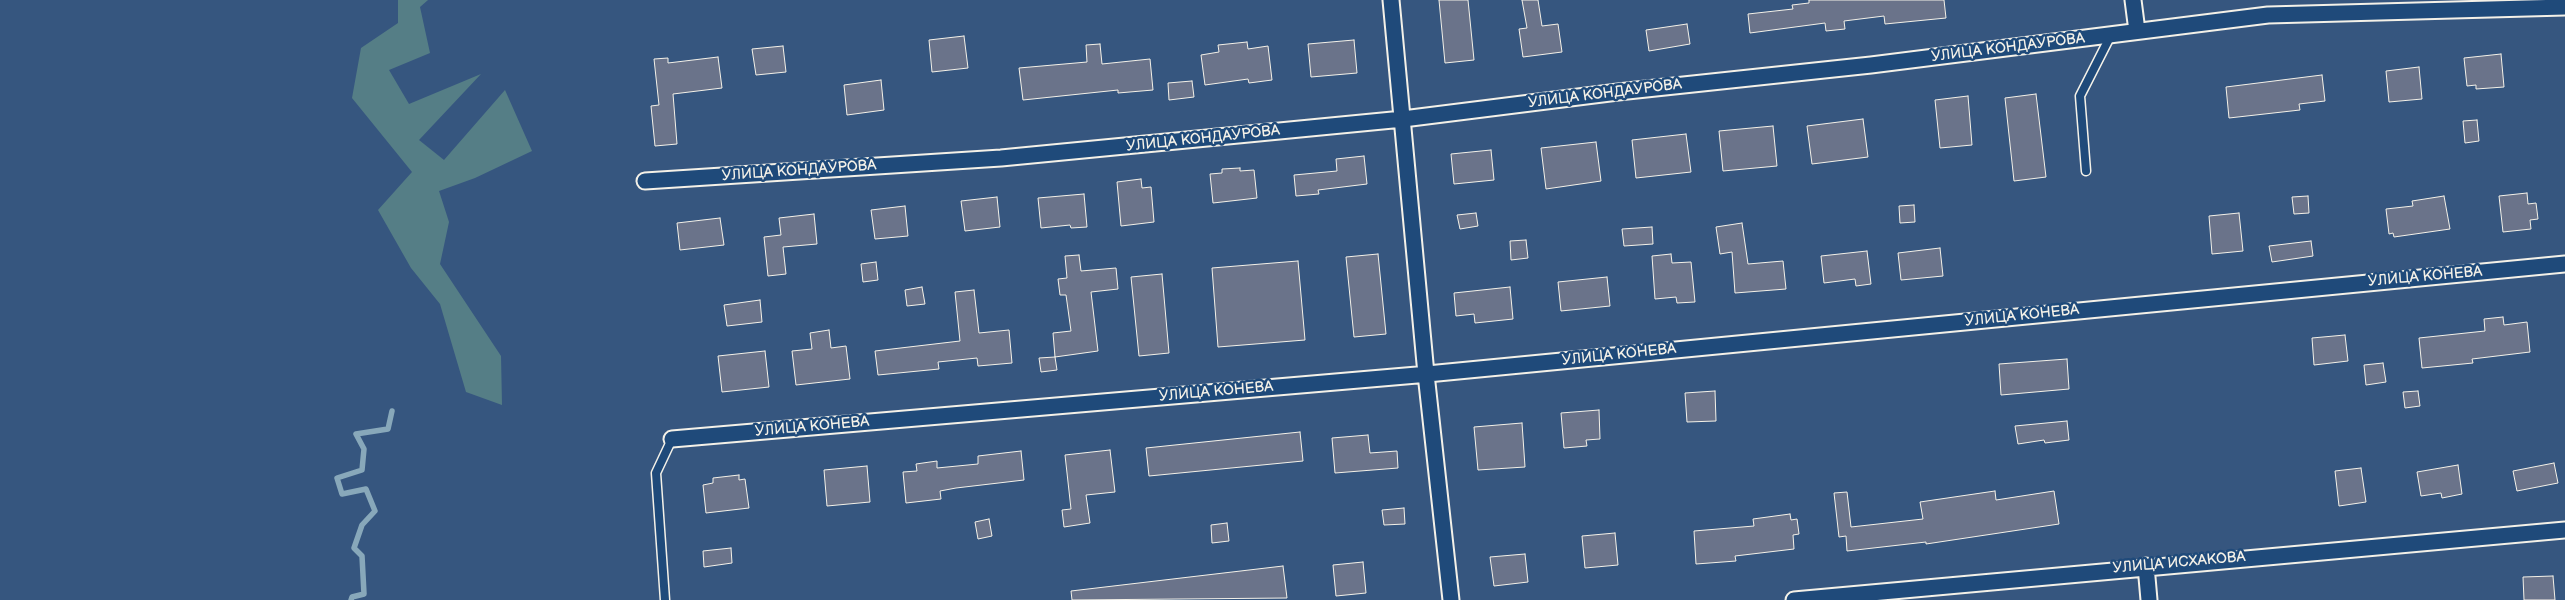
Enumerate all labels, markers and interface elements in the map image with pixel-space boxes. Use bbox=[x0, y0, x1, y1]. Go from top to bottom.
street label: УЛИЦА КОНДАУРОВА bbox=[1930, 30, 2086, 66]
street label: УЛИЦА КОНДАУРОВА bbox=[1527, 76, 1683, 112]
street label: УЛИЦА КОНДАУРОВА bbox=[1125, 122, 1281, 156]
street label: УЛИЦА КОНДАУРОВА bbox=[721, 157, 877, 185]
street label: УЛИЦА КОНЕВА bbox=[2367, 263, 2483, 291]
street label: УЛИЦА КОНЕВА bbox=[1964, 301, 2080, 331]
street label: УЛИЦА КОНЕВА bbox=[1561, 340, 1677, 370]
street label: УЛИЦА КОНЕВА bbox=[1158, 378, 1274, 406]
street label: УЛИЦА КОНЕВА bbox=[754, 413, 870, 441]
street label: УЛИЦА ИСХАКОВА bbox=[2112, 548, 2246, 578]

